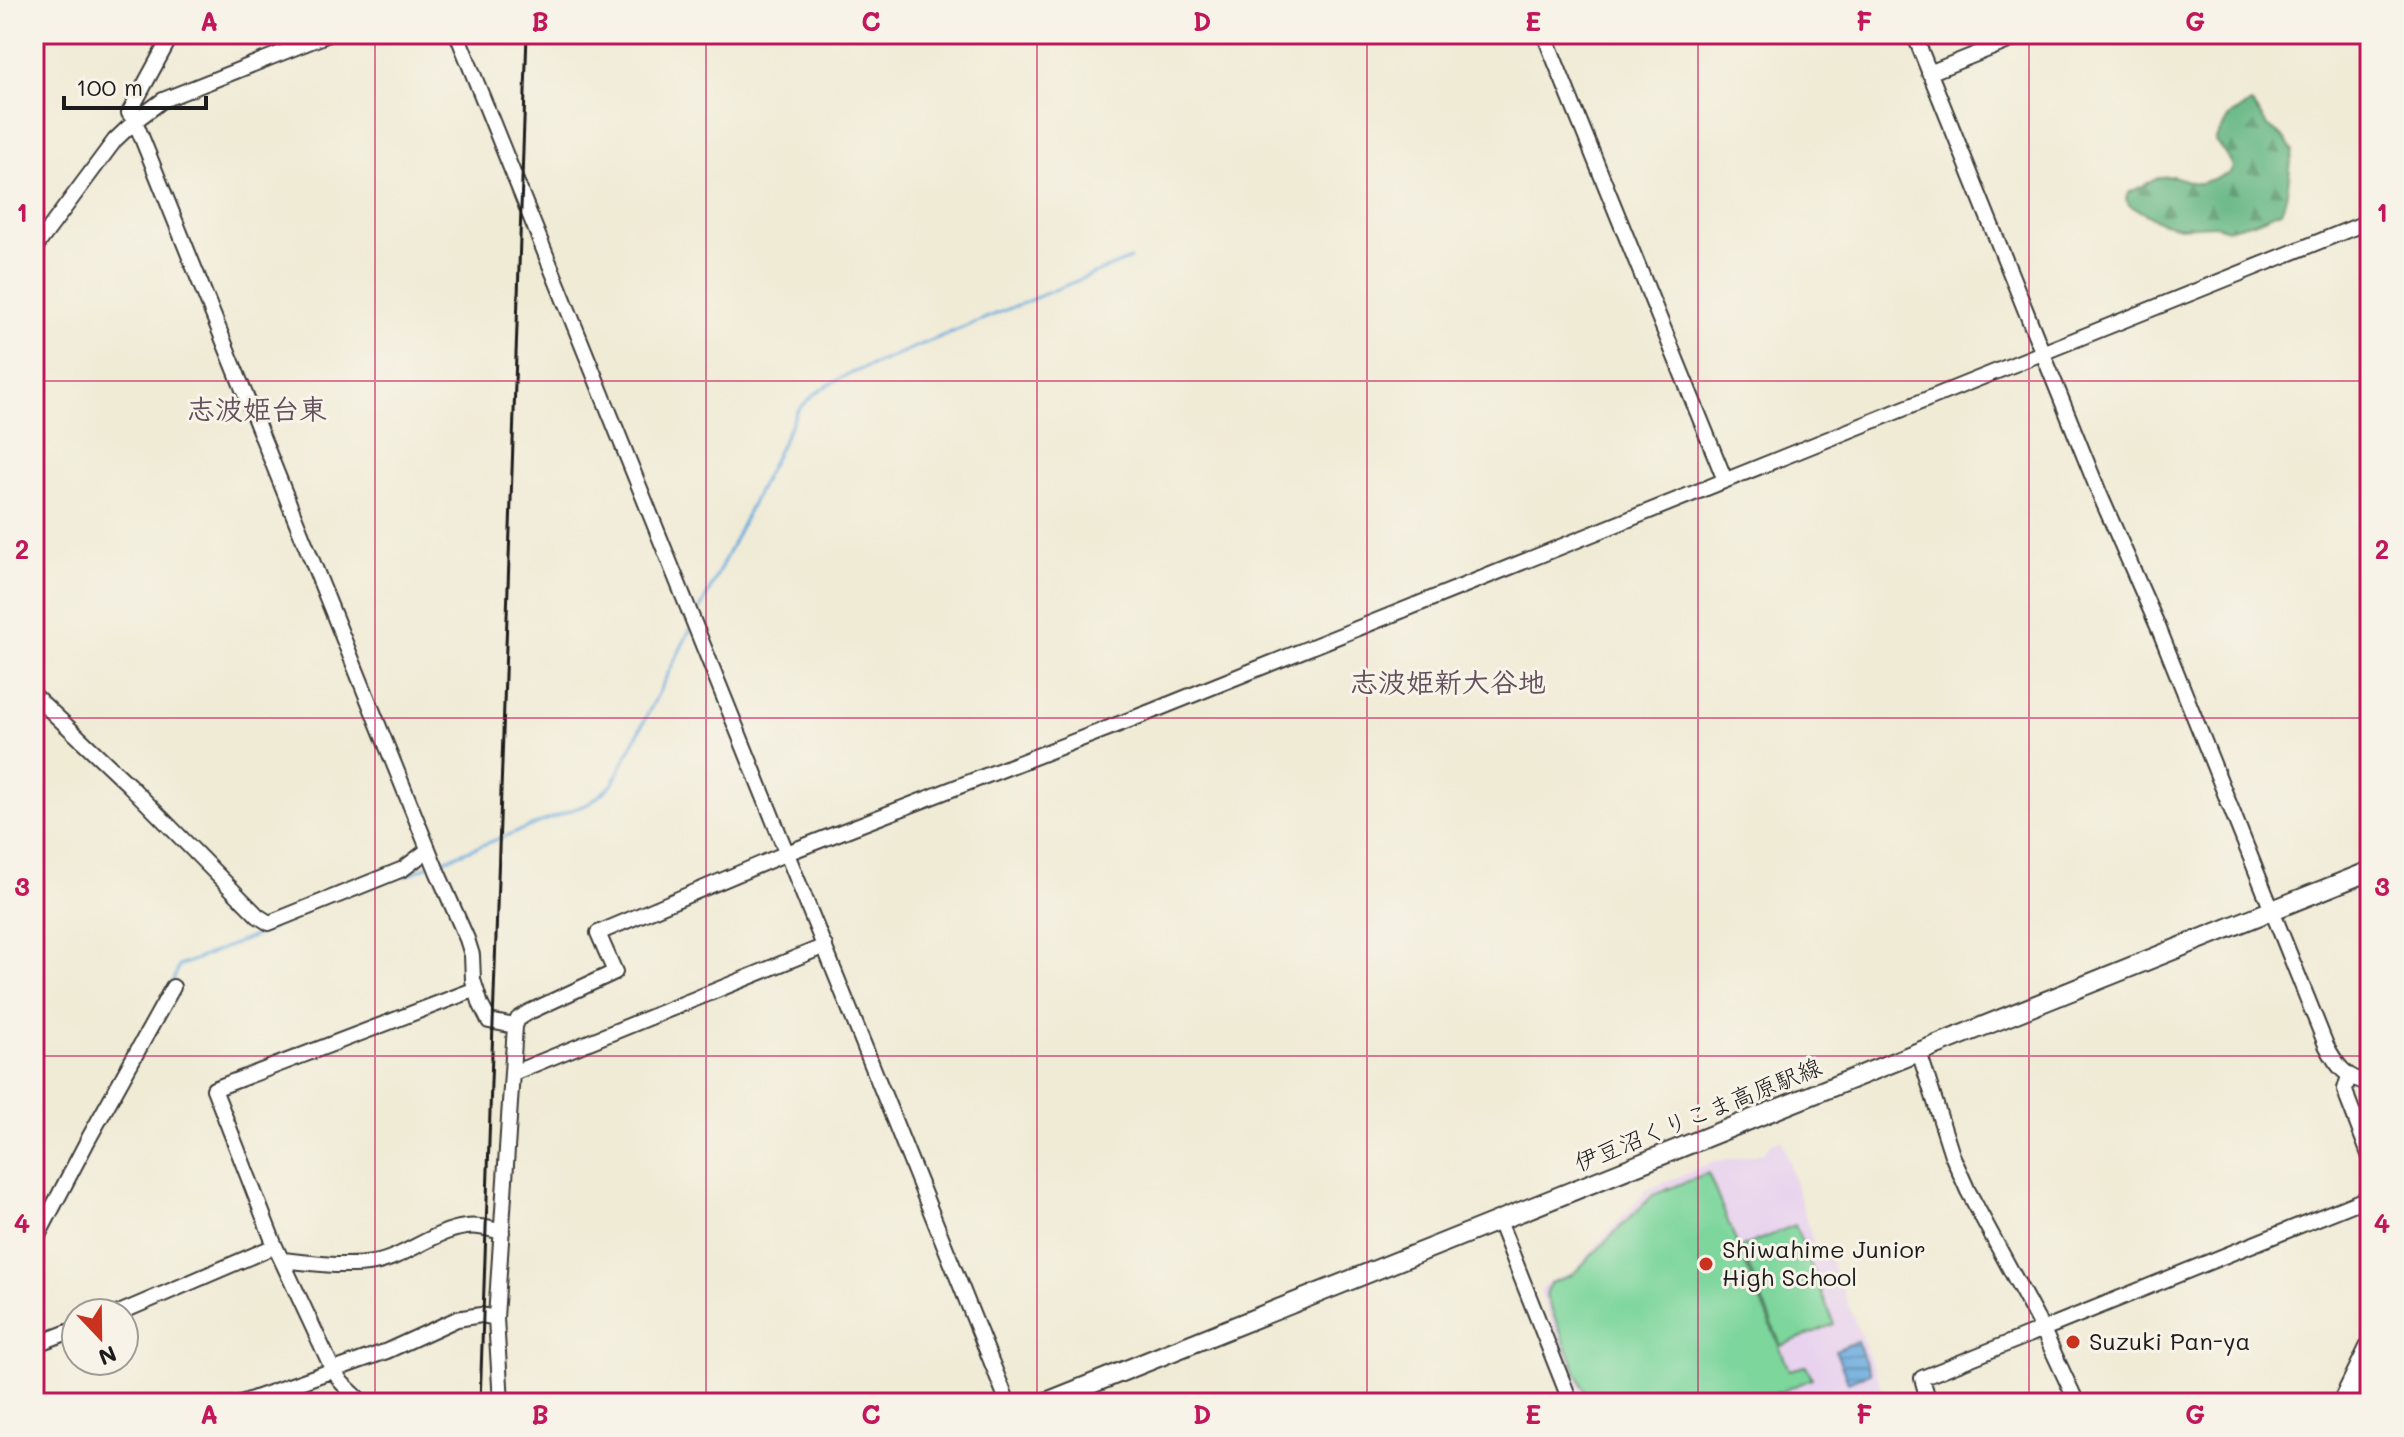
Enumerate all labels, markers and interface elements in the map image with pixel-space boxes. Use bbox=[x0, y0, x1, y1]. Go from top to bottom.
text: A bbox=[200, 4, 218, 38]
text: B bbox=[531, 4, 549, 38]
text: C bbox=[861, 4, 881, 38]
text: D bbox=[1193, 4, 1211, 38]
text: E bbox=[1525, 4, 1541, 38]
text: F bbox=[1856, 4, 1872, 38]
text: G bbox=[2185, 4, 2205, 38]
scale bar bbox=[64, 60, 206, 110]
text: 100 m bbox=[76, 71, 143, 102]
text: 1 bbox=[16, 195, 28, 229]
text: 1 bbox=[2376, 195, 2388, 229]
district label: 志波姫台東 bbox=[187, 390, 327, 426]
text: 2 bbox=[15, 532, 29, 566]
text: 2 bbox=[2375, 532, 2389, 566]
district label: 志波姫新大谷地 bbox=[1350, 663, 1546, 699]
text: 3 bbox=[14, 869, 30, 903]
text: 3 bbox=[2374, 869, 2390, 903]
street label: 伊豆沼くりこま高原駅線 bbox=[1569, 1050, 1826, 1177]
text: 4 bbox=[14, 1206, 30, 1240]
text: 4 bbox=[2374, 1206, 2390, 1240]
place label: Shiwahime Junior High School bbox=[1722, 1233, 1926, 1292]
marker: Shiwahime Junior High School bbox=[1697, 1255, 1715, 1273]
north arrow bbox=[60, 1297, 140, 1377]
place label: Suzuki Pan-ya bbox=[2089, 1325, 2250, 1356]
marker: Suzuki Pan-ya bbox=[2064, 1333, 2082, 1351]
text: N bbox=[95, 1339, 121, 1373]
text: A bbox=[200, 1397, 218, 1431]
text: B bbox=[531, 1397, 549, 1431]
text: C bbox=[861, 1397, 881, 1431]
text: D bbox=[1193, 1397, 1211, 1431]
text: E bbox=[1525, 1397, 1541, 1431]
text: F bbox=[1856, 1397, 1872, 1431]
text: G bbox=[2185, 1397, 2205, 1431]

